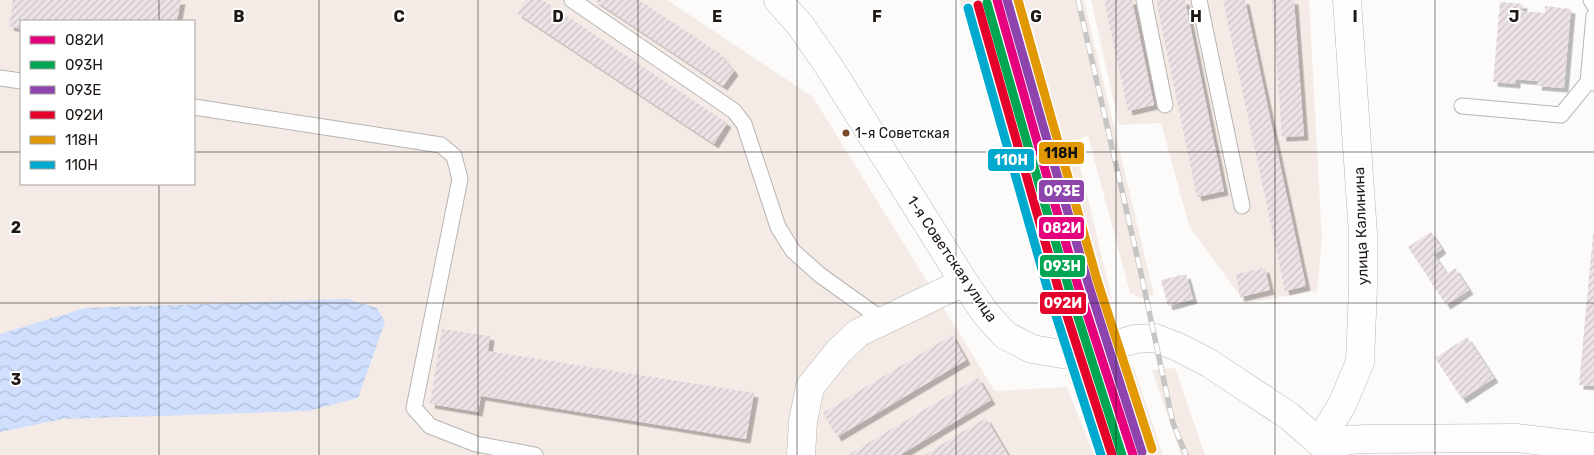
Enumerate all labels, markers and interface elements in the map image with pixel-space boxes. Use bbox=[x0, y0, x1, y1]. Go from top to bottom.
text: B bbox=[233, 7, 245, 26]
text: C bbox=[393, 7, 405, 26]
text: D bbox=[552, 7, 564, 26]
text: E bbox=[712, 7, 722, 26]
text: F bbox=[872, 7, 882, 26]
text: G bbox=[1030, 7, 1042, 26]
text: H bbox=[1190, 7, 1202, 26]
text: I bbox=[1352, 7, 1358, 26]
text: J bbox=[1509, 7, 1519, 26]
legend bbox=[20, 20, 195, 185]
text: 082И bbox=[65, 31, 104, 49]
text: 093Н bbox=[65, 56, 103, 74]
text: 093Е bbox=[65, 81, 101, 99]
text: 092И bbox=[65, 106, 103, 124]
place label: 1-я Советская bbox=[855, 125, 950, 142]
marker: 1-я Советская bbox=[841, 128, 851, 138]
text: 118Н bbox=[65, 131, 98, 149]
line badge: 118Н bbox=[1038, 141, 1085, 165]
text: 118Н bbox=[1044, 145, 1078, 162]
line badge: 110Н bbox=[987, 148, 1035, 172]
text: 110Н bbox=[994, 152, 1028, 169]
text: 110Н bbox=[65, 156, 98, 174]
street label: улица Калинина bbox=[1350, 167, 1372, 285]
line badge: 093Е bbox=[1038, 179, 1085, 203]
text: 093Е bbox=[1044, 183, 1080, 200]
street label: 1-я Советская улица bbox=[903, 193, 1001, 325]
line badge: 082И bbox=[1038, 216, 1085, 240]
text: 2 bbox=[11, 218, 21, 237]
text: 082И bbox=[1042, 220, 1082, 237]
line badge: 093Н bbox=[1039, 254, 1086, 278]
text: 093Н bbox=[1043, 258, 1081, 275]
line badge: 092И bbox=[1039, 291, 1087, 315]
text: 092И bbox=[1044, 295, 1082, 312]
text: 3 bbox=[11, 370, 21, 389]

